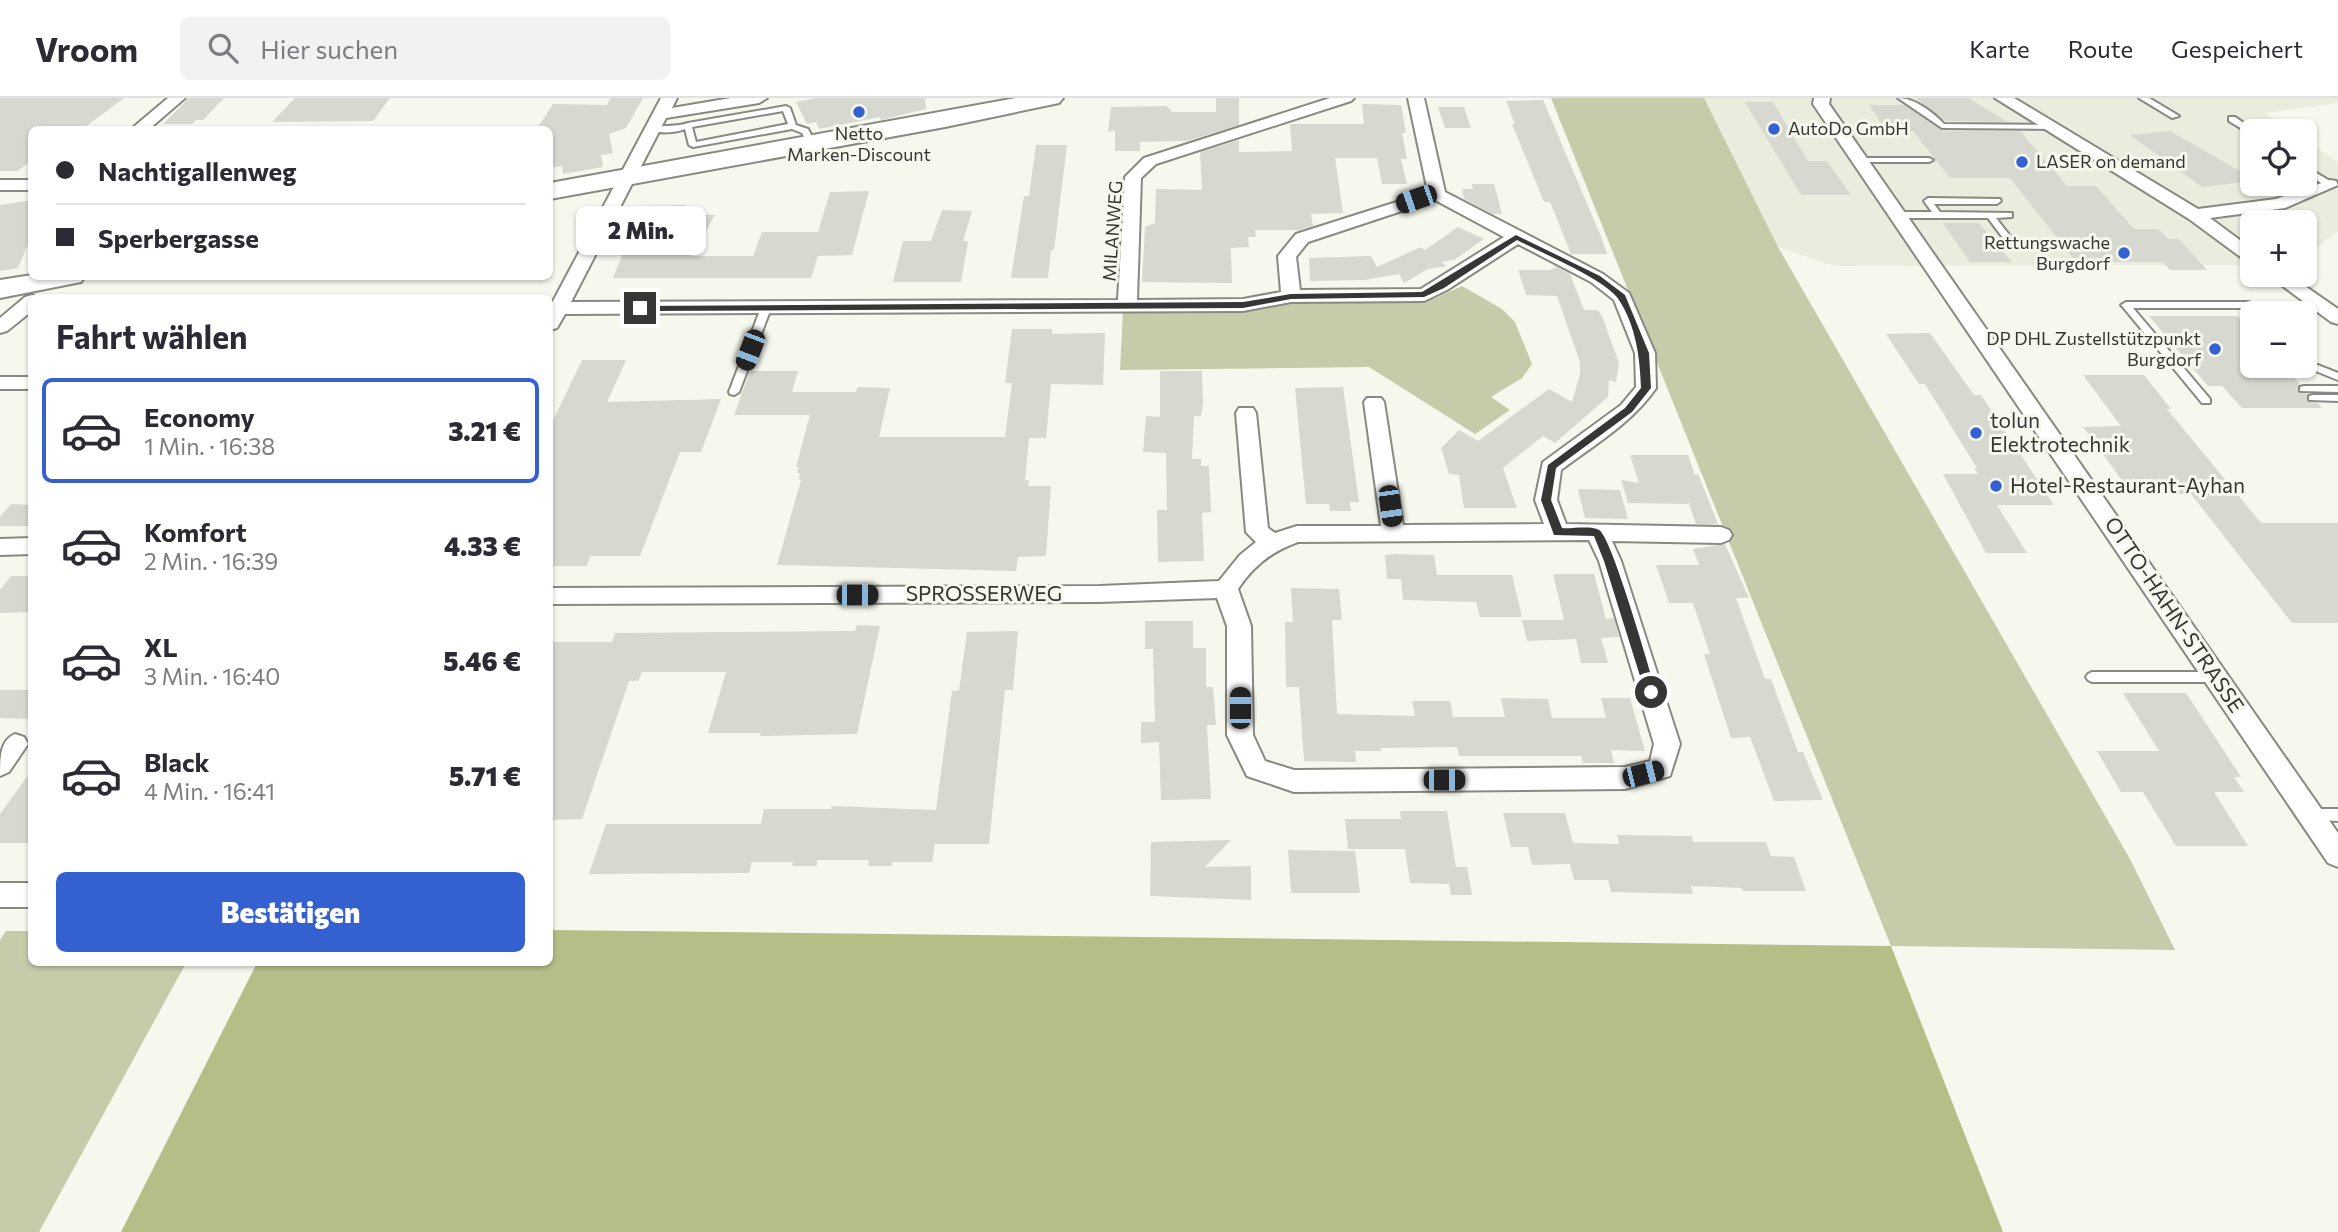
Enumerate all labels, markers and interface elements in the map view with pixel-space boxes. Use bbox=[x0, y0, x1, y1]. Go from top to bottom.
search box bbox=[180, 17, 670, 80]
text: Vroom bbox=[35, 28, 138, 69]
icon: search bbox=[204, 29, 242, 67]
text: Hier suchen bbox=[260, 33, 398, 64]
text: Karte bbox=[1969, 34, 2030, 63]
text: Route bbox=[2068, 34, 2133, 63]
text: Gespeichert bbox=[2171, 34, 2303, 63]
marker: Netto Marken-Discount bbox=[851, 104, 867, 120]
place label: AutoDo GmbH bbox=[1788, 117, 1909, 139]
map controls bbox=[2240, 119, 2317, 378]
button: locate bbox=[2240, 119, 2317, 196]
marker: AutoDo GmbH bbox=[1766, 121, 1782, 137]
place label: Netto Marken-Discount bbox=[787, 122, 931, 165]
place label: LASER on demand bbox=[2036, 150, 2186, 172]
marker: LASER on demand bbox=[2014, 154, 2030, 170]
text: Nachtigallenweg bbox=[98, 155, 297, 186]
street label: MILANWEG bbox=[1098, 180, 1126, 282]
car bbox=[1393, 182, 1440, 216]
callout: 2 Min. bbox=[575, 206, 705, 256]
button: + bbox=[2240, 210, 2317, 287]
text: 2 Min. bbox=[608, 216, 674, 244]
text: Sperbergasse bbox=[98, 222, 259, 253]
place label: Rettungswache Burgdorf bbox=[1984, 231, 2111, 274]
marker: Rettungswache Burgdorf bbox=[2116, 245, 2132, 261]
route end bbox=[624, 292, 656, 324]
button: − bbox=[2240, 301, 2317, 378]
text: Fahrt wählen bbox=[56, 316, 248, 356]
car bbox=[733, 327, 768, 373]
place label: DP DHL Zustellstützpunkt Burgdorf bbox=[1986, 327, 2202, 370]
marker: DP DHL Zustellstützpunkt Burgdorf bbox=[2207, 341, 2223, 357]
icon: car bbox=[60, 399, 123, 462]
text: Economy bbox=[144, 401, 255, 432]
place label: tolun Elektrotechnik bbox=[1990, 407, 2130, 456]
text: 3.21 € bbox=[448, 415, 521, 446]
marker: tolun Elektrotechnik bbox=[1968, 425, 1984, 441]
text: 1 Min. · 16:38 bbox=[144, 432, 275, 460]
place label: Hotel-Restaurant-Ayhan bbox=[2010, 472, 2245, 497]
marker: Hotel-Restaurant-Ayhan bbox=[1988, 478, 2004, 494]
car bbox=[1377, 484, 1404, 528]
street label: OTTO-HAHN-STRASSE bbox=[2100, 512, 2250, 717]
icon: car bbox=[60, 514, 123, 577]
text: Komfort bbox=[144, 516, 247, 547]
text: 4.33 € bbox=[444, 530, 521, 561]
text: 2 Min. · 16:39 bbox=[144, 547, 278, 575]
street label: SPROSSERWEG bbox=[906, 580, 1062, 605]
car bbox=[837, 585, 879, 606]
icon: car bbox=[60, 629, 123, 692]
text: XL bbox=[144, 631, 178, 662]
text: 5.46 € bbox=[443, 645, 521, 676]
text: 3 Min. · 16:40 bbox=[144, 662, 280, 690]
route start bbox=[1635, 676, 1667, 708]
car bbox=[1230, 687, 1251, 729]
icon: car bbox=[60, 744, 123, 807]
text: Black bbox=[144, 746, 210, 777]
car bbox=[1621, 759, 1666, 789]
text: 5.71 € bbox=[449, 760, 521, 791]
car bbox=[1424, 770, 1466, 791]
text: 4 Min. · 16:41 bbox=[144, 777, 275, 805]
button: Bestätigen bbox=[56, 872, 525, 952]

